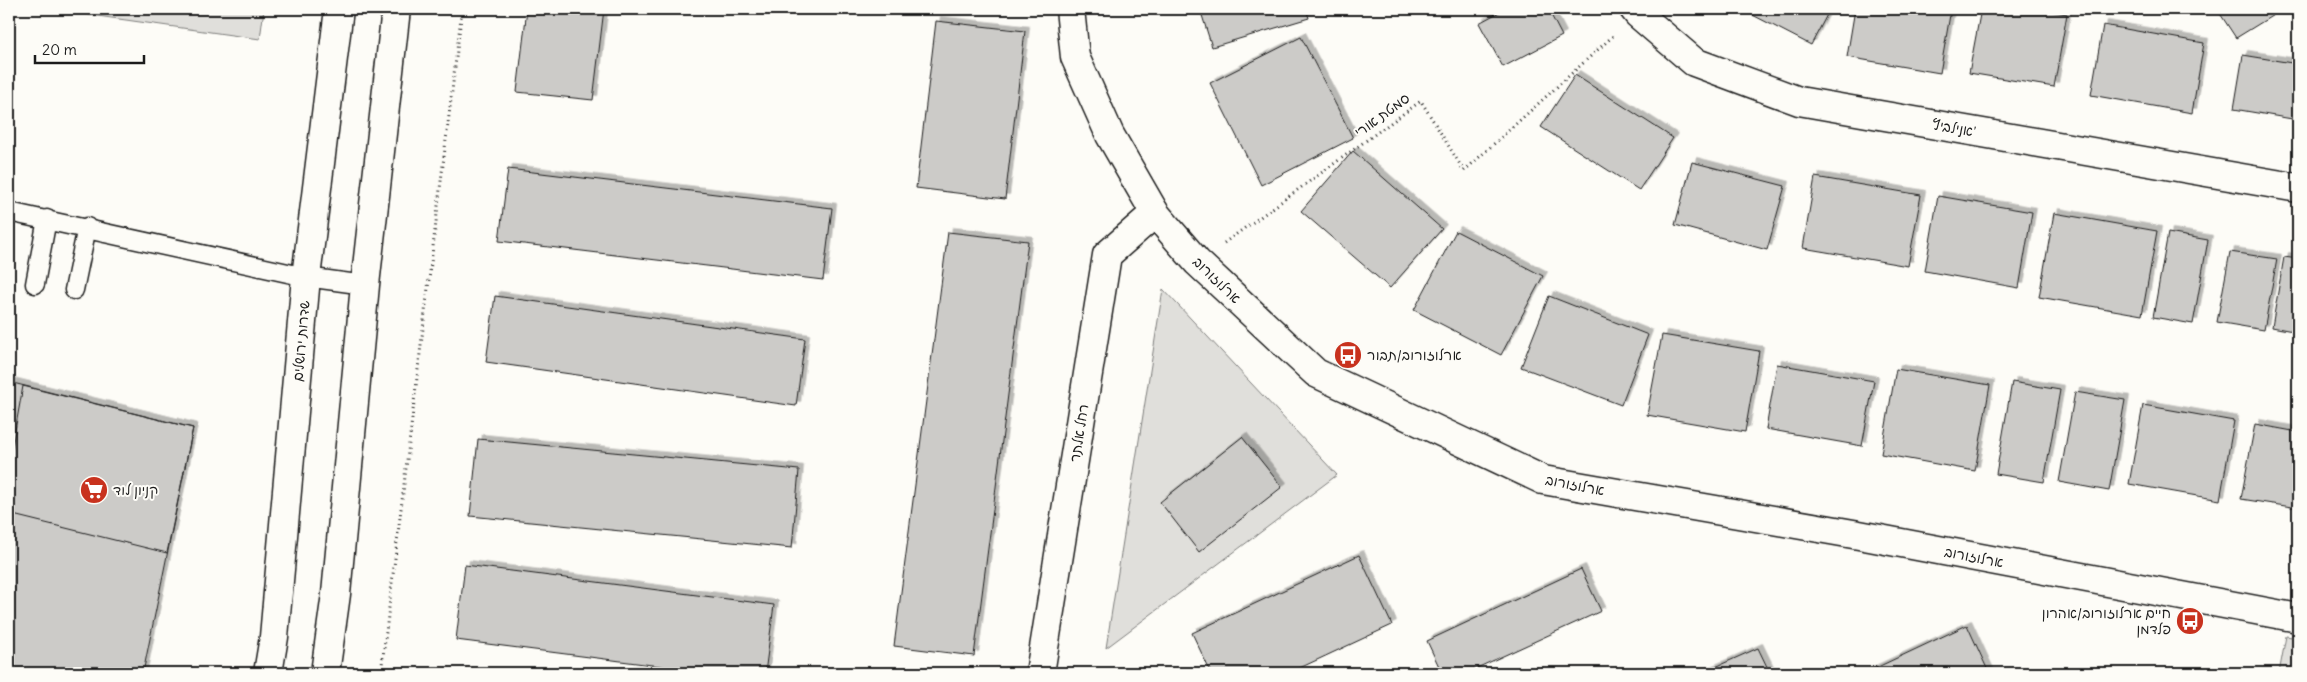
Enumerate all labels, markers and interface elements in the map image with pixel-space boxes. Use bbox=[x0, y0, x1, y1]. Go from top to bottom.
scale bar bbox=[35, 32, 144, 64]
text: 20 m bbox=[42, 40, 77, 59]
street label: סמטת אורי bbox=[1351, 89, 1413, 141]
street label: אנילביץ' bbox=[1931, 115, 1977, 141]
street label: ארלוזורוב bbox=[1189, 253, 1245, 307]
street label: שדרות ירושלים bbox=[288, 299, 314, 382]
bus stop icon: ארלוזורוב/תבור bbox=[1333, 340, 1363, 370]
place label: ארלוזורוב/תבור bbox=[1367, 346, 1462, 364]
street label: רחל אלתר bbox=[1066, 403, 1092, 463]
street label: ארלוזורוב bbox=[1544, 470, 1606, 500]
supermarket icon: קניון לוד bbox=[79, 475, 109, 505]
place label: קניון לוד bbox=[113, 481, 158, 499]
street label: ארלוזורוב bbox=[1943, 542, 2005, 572]
place label: חיים ארלוזורוב/אהרון פלדמן bbox=[2042, 604, 2171, 638]
bus stop icon: חיים ארלוזורוב/אהרון פלדמן bbox=[2175, 606, 2205, 636]

